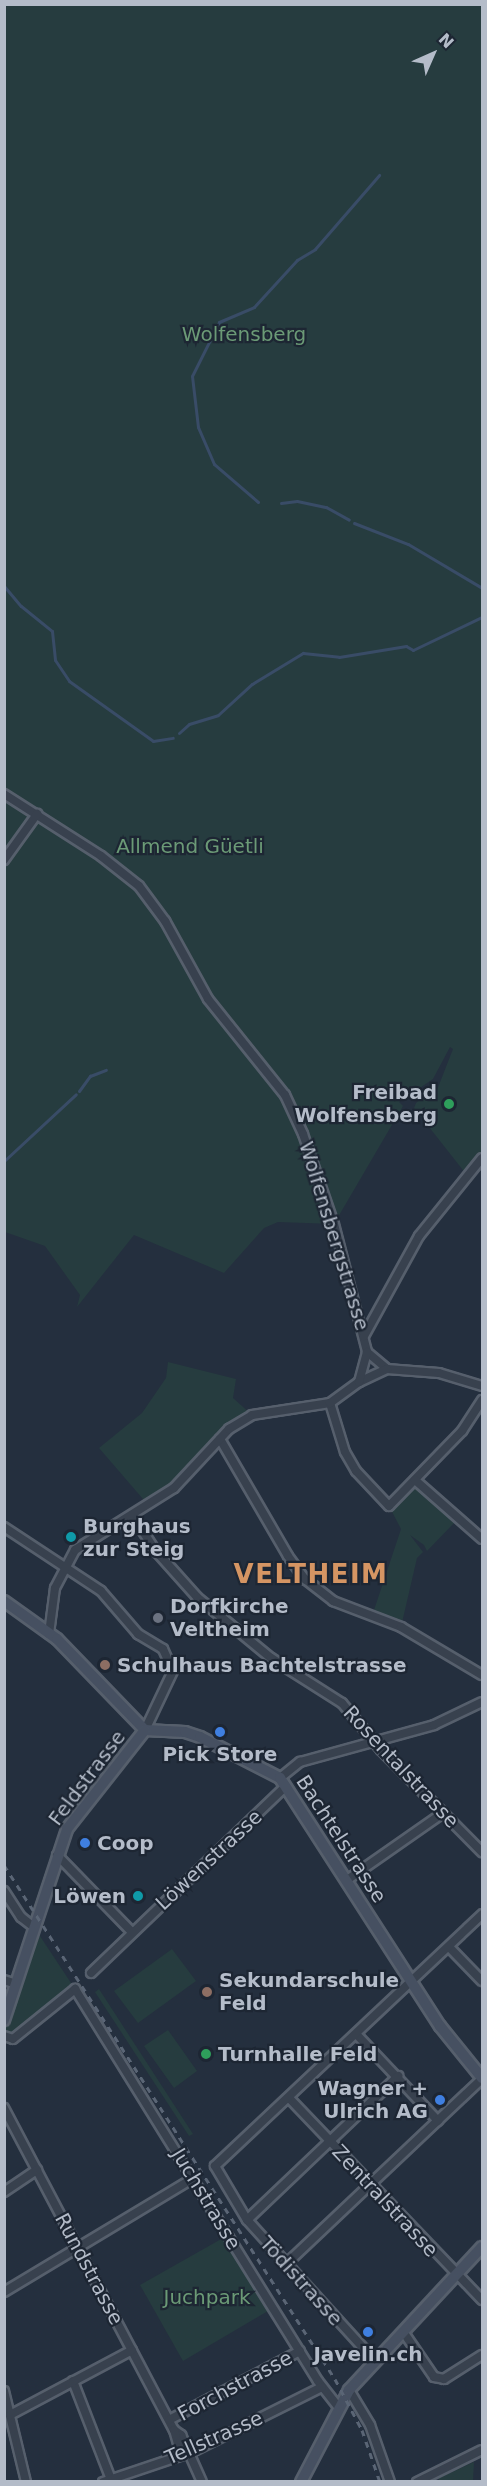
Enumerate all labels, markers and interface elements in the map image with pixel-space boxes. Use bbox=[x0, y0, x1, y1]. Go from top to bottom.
north arrow bbox=[403, 24, 463, 84]
text: N bbox=[435, 29, 458, 52]
park label: Wolfensberg bbox=[182, 322, 306, 346]
park label: Allmend Güetli bbox=[116, 834, 264, 858]
place label: Freibad Wolfensberg bbox=[295, 1080, 437, 1127]
marker: Freibad Wolfensberg bbox=[442, 1097, 456, 1111]
street label: Wolfensbergstrasse bbox=[294, 1139, 374, 1333]
place label: Burghaus zur Steig bbox=[83, 1514, 191, 1561]
marker: Burghaus zur Steig bbox=[64, 1530, 78, 1544]
district label: VELTHEIM bbox=[234, 1559, 388, 1591]
place label: Dorfkirche Veltheim bbox=[170, 1594, 289, 1641]
marker: Dorfkirche Veltheim bbox=[151, 1611, 165, 1625]
place label: Schulhaus Bachtelstrasse bbox=[117, 1653, 406, 1677]
marker: Schulhaus Bachtelstrasse bbox=[98, 1658, 112, 1672]
street label: Rosentalstrasse bbox=[338, 1701, 464, 1833]
marker: Pick Store bbox=[213, 1725, 227, 1739]
street label: Feldstrasse bbox=[43, 1726, 131, 1830]
place label: Pick Store bbox=[163, 1742, 277, 1766]
street label: Bachtelstrasse bbox=[291, 1771, 391, 1907]
street label: Löwenstrasse bbox=[151, 1805, 267, 1915]
place label: Coop bbox=[97, 1831, 153, 1855]
marker: Coop bbox=[78, 1836, 92, 1850]
place label: Löwen bbox=[53, 1884, 126, 1908]
marker: Löwen bbox=[131, 1889, 145, 1903]
place label: Sekundarschule Feld bbox=[219, 1968, 399, 2015]
marker: Sekundarschule Feld bbox=[200, 1985, 214, 1999]
place label: Turnhalle Feld bbox=[218, 2042, 377, 2066]
marker: Turnhalle Feld bbox=[199, 2047, 213, 2061]
place label: Wagner + Ulrich AG bbox=[317, 2076, 428, 2123]
marker: Wagner + Ulrich AG bbox=[433, 2093, 447, 2107]
street label: Zentralstrasse bbox=[327, 2140, 443, 2262]
street label: Juchstrasse bbox=[166, 2144, 246, 2254]
street label: Rundstrasse bbox=[50, 2209, 128, 2329]
street label: Tödistrasse bbox=[255, 2231, 347, 2331]
park label: Juchpark bbox=[163, 2285, 251, 2309]
marker: Javelin.ch bbox=[361, 2325, 375, 2339]
place label: Javelin.ch bbox=[313, 2342, 423, 2366]
street label: Forchstrasse bbox=[174, 2346, 296, 2426]
street label: Tellstrasse bbox=[162, 2406, 266, 2470]

